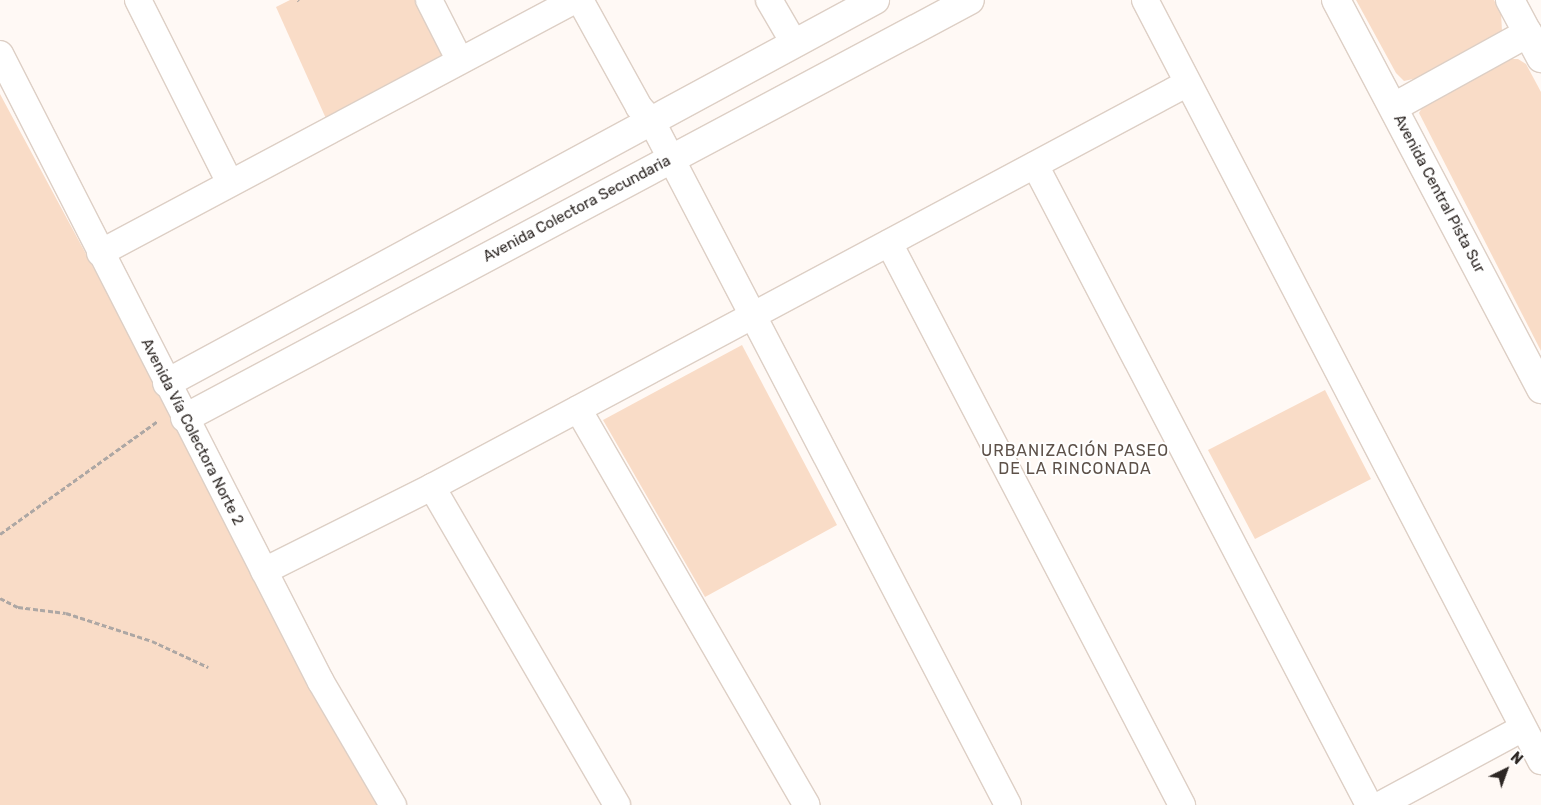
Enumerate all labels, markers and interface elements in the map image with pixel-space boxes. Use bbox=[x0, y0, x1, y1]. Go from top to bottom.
street label: Avenida Central Pista Sur bbox=[1390, 112, 1488, 276]
street label: Avenida Colectora Secundaria bbox=[480, 152, 674, 266]
street label: Avenida Vía Colectora Norte 2 bbox=[137, 336, 247, 528]
district label: URBANIZACIÓN PASEO DE LA RINCONADA bbox=[979, 441, 1171, 479]
north arrow bbox=[1481, 745, 1531, 795]
text: N bbox=[1507, 749, 1526, 768]

